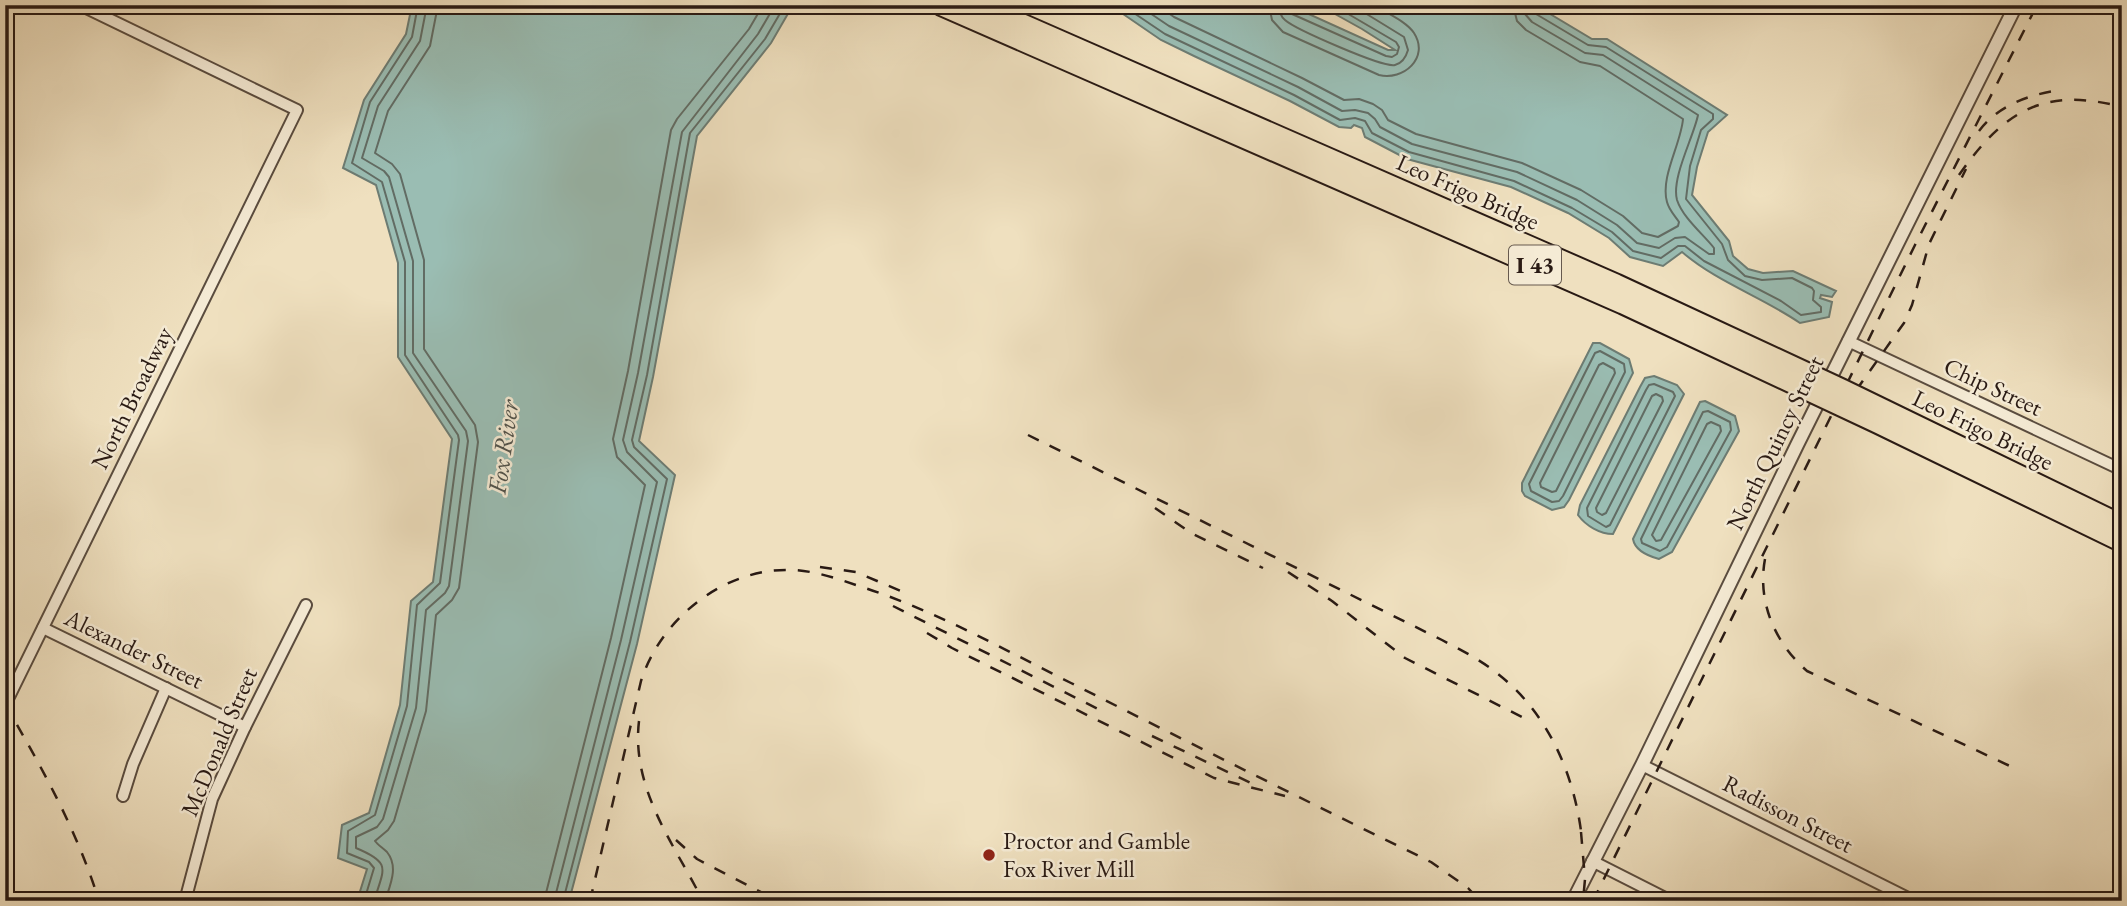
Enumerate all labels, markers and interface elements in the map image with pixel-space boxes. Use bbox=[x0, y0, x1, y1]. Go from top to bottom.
street label: Leo Frigo Bridge bbox=[1392, 146, 1544, 237]
road number: I 43 bbox=[1509, 246, 1561, 284]
street label: North Broadway bbox=[84, 321, 180, 474]
street label: North Quincy Street bbox=[1719, 350, 1830, 535]
street label: Chip Street bbox=[1939, 350, 2048, 423]
street label: Leo Frigo Bridge bbox=[1908, 382, 2059, 477]
water label: Fox River bbox=[479, 397, 527, 497]
street label: Alexander Street bbox=[59, 601, 209, 696]
street label: McDonald Street bbox=[173, 662, 264, 821]
street label: Radisson Street bbox=[1718, 767, 1859, 860]
place label: Proctor and Gamble Fox River Mill bbox=[1003, 825, 1190, 884]
marker: Proctor and Gamble Fox River Mill bbox=[981, 847, 997, 863]

